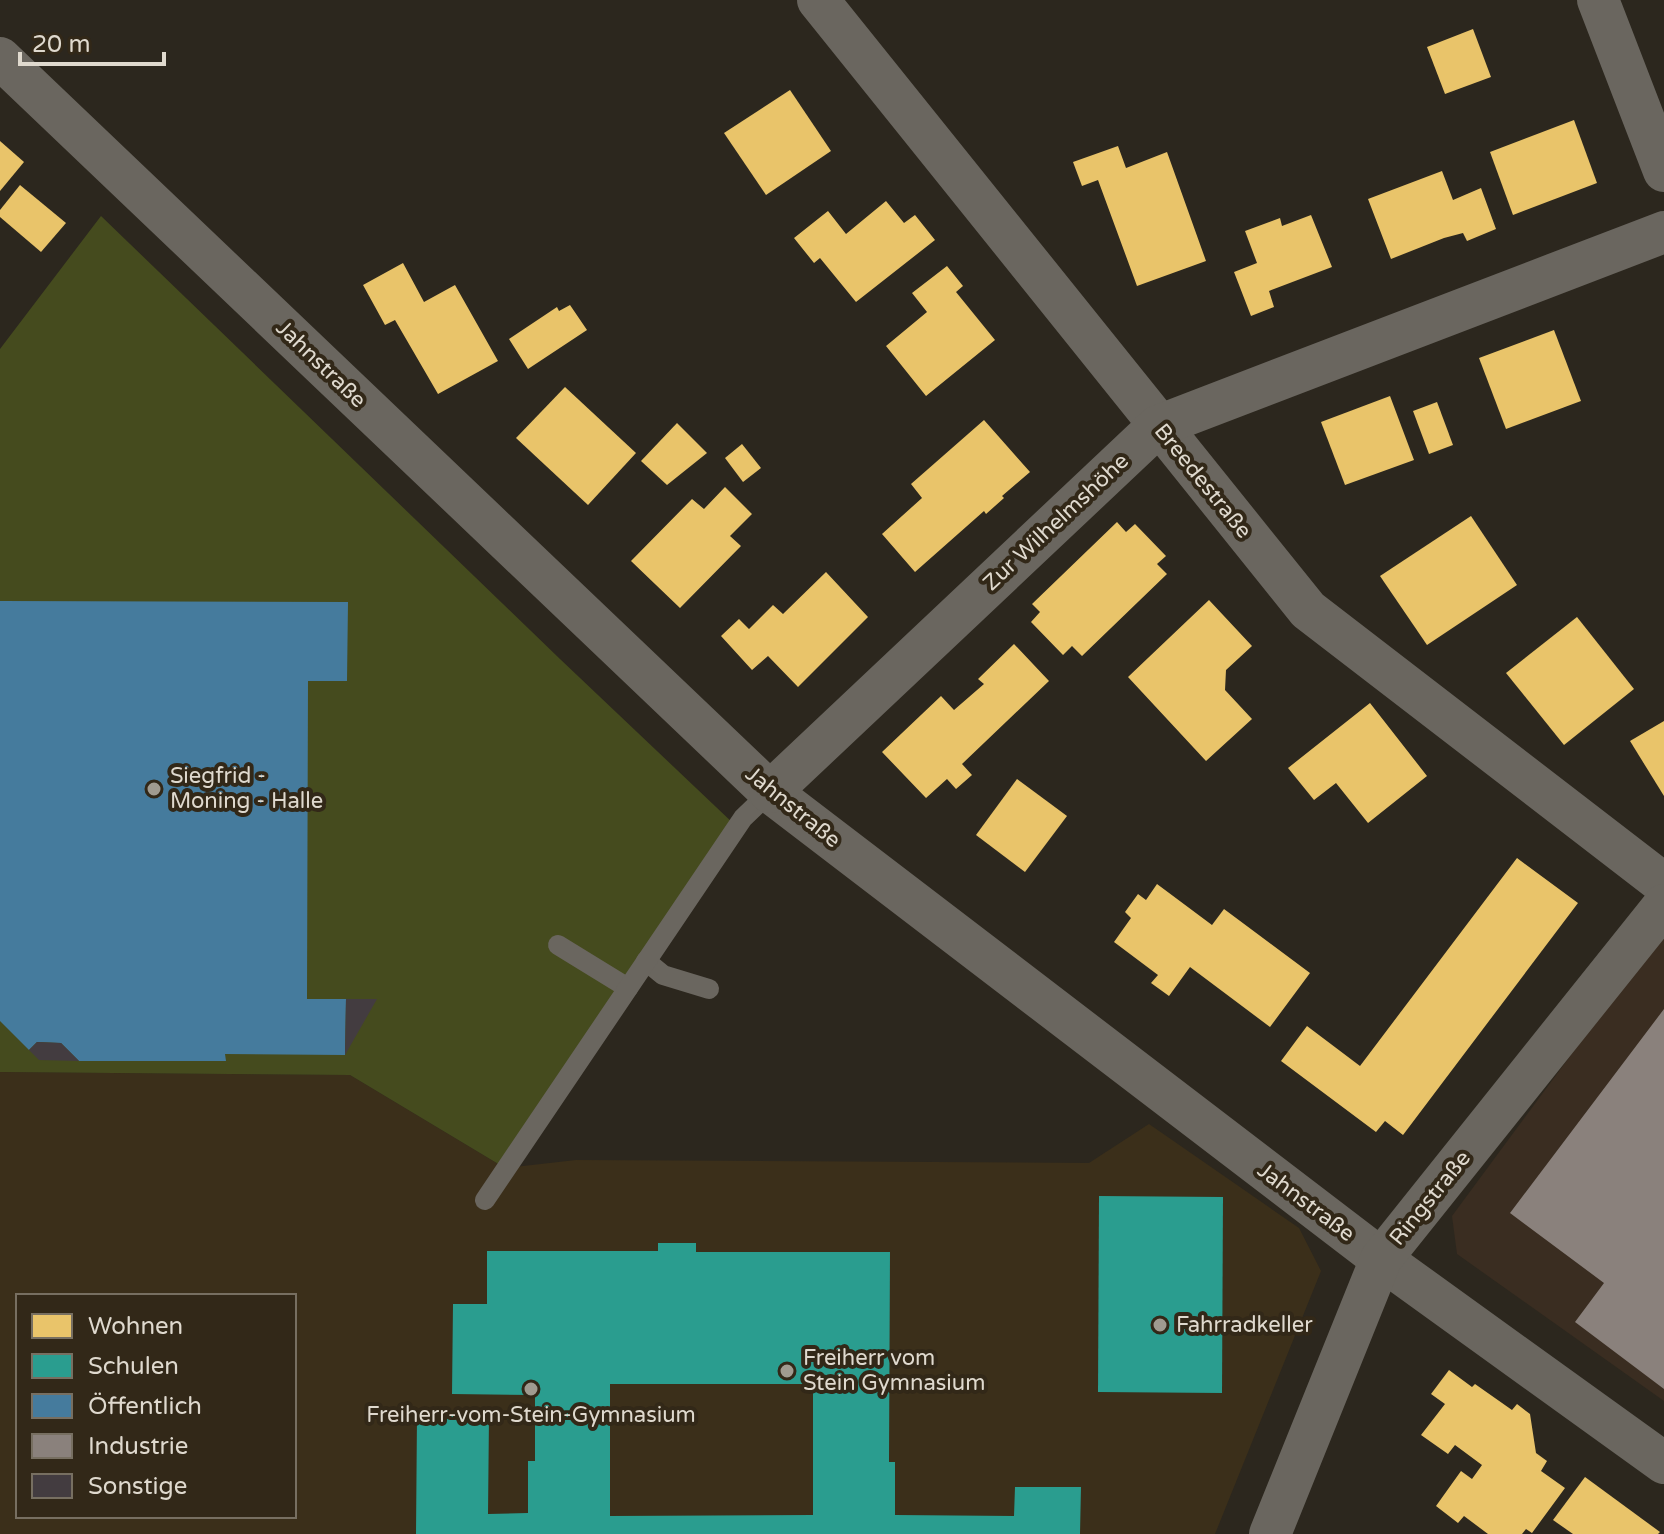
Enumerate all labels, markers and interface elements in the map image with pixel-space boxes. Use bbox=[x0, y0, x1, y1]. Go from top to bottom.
scale bar bbox=[20, 16, 164, 66]
text: 20 m bbox=[32, 30, 90, 59]
street label: Jahnstraße bbox=[271, 315, 371, 413]
street label: Breedestraße bbox=[1149, 418, 1257, 544]
street label: Zur Wilhelmshöhe bbox=[978, 448, 1134, 596]
street label: Jahnstraße bbox=[740, 761, 846, 853]
place label: Siegfrid - Moning - Halle bbox=[170, 763, 323, 814]
marker: Siegfrid - Moning - Halle bbox=[145, 780, 163, 798]
street label: Ringstraße bbox=[1384, 1146, 1476, 1250]
street label: Jahnstraße bbox=[1252, 1157, 1360, 1247]
legend bbox=[16, 1294, 296, 1518]
text: Wohnen bbox=[88, 1312, 183, 1341]
place label: Fahrradkeller bbox=[1176, 1312, 1313, 1338]
marker: Fahrradkeller bbox=[1151, 1316, 1169, 1334]
place label: Freiherr vom Stein Gymnasium bbox=[803, 1345, 985, 1396]
text: Schulen bbox=[88, 1352, 179, 1381]
marker: Freiherr vom Stein Gymnasium bbox=[778, 1362, 796, 1380]
marker: Freiherr-vom-Stein-Gymnasium bbox=[522, 1380, 540, 1398]
text: Öffentlich bbox=[88, 1392, 202, 1421]
place label: Freiherr-vom-Stein-Gymnasium bbox=[366, 1402, 696, 1428]
text: Industrie bbox=[88, 1432, 188, 1461]
text: Sonstige bbox=[88, 1472, 187, 1501]

